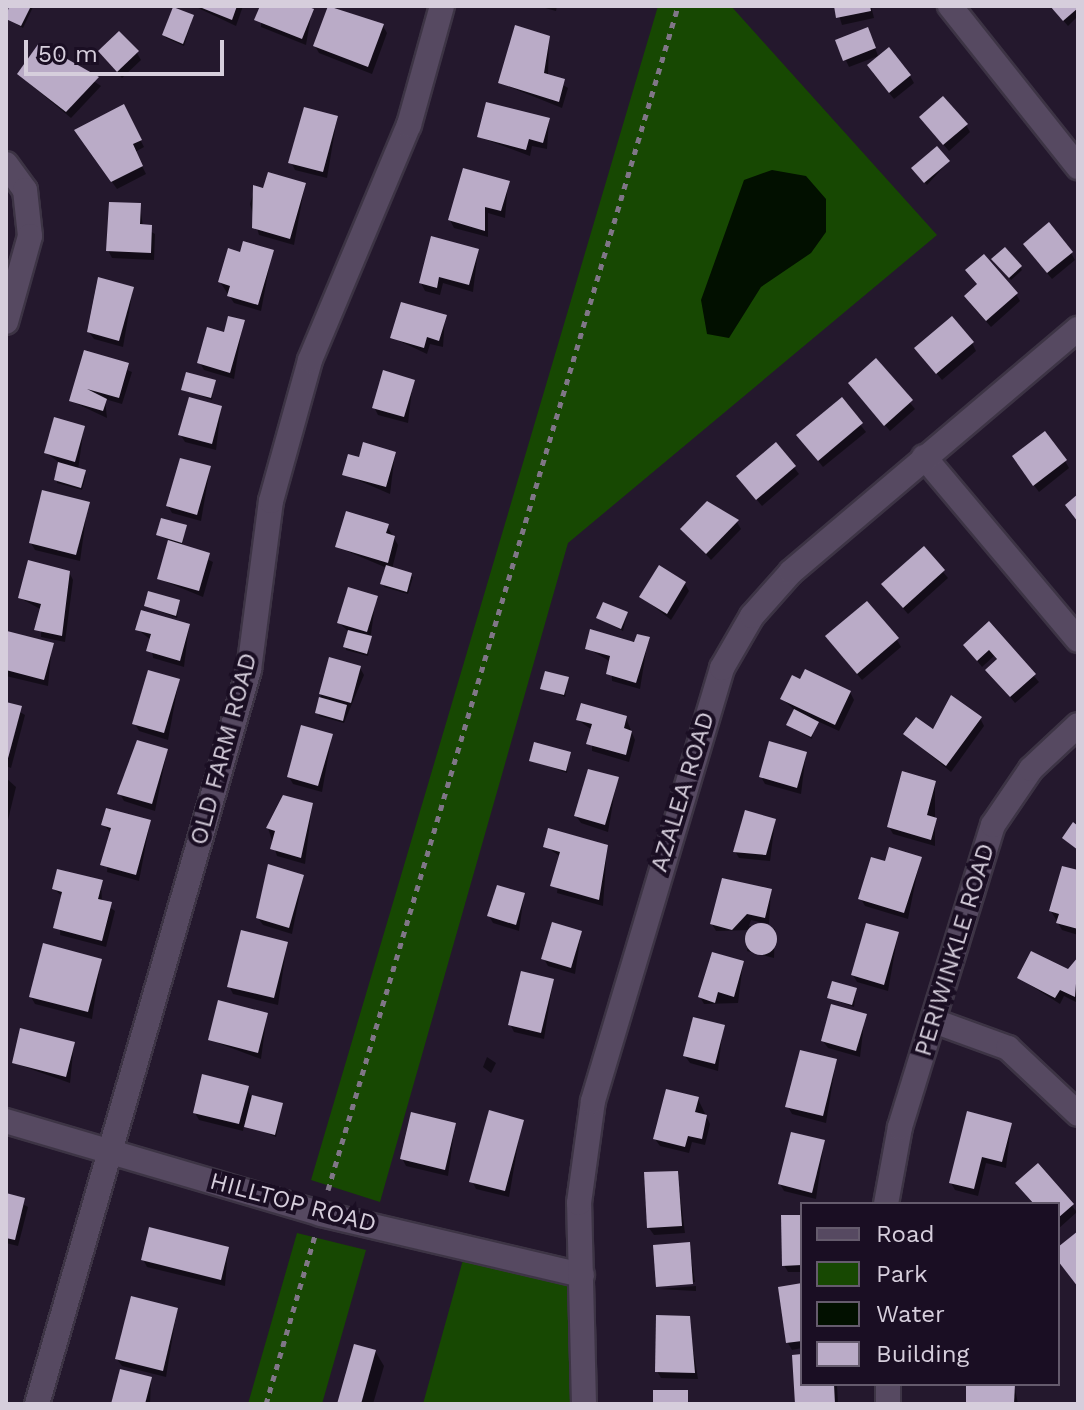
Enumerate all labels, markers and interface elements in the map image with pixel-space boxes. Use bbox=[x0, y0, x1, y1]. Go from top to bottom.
scale bar bbox=[28, 24, 228, 74]
text: 50 m bbox=[38, 40, 98, 68]
street label: OLD FARM ROAD bbox=[185, 650, 263, 848]
street label: AZALEA ROAD bbox=[645, 708, 721, 876]
street label: PERIWINKLE ROAD bbox=[909, 840, 1001, 1060]
street label: HILLTOP ROAD bbox=[206, 1167, 380, 1239]
legend bbox=[800, 1202, 1060, 1386]
text: Road bbox=[876, 1220, 935, 1248]
text: Park bbox=[876, 1260, 928, 1288]
text: Water bbox=[876, 1300, 945, 1328]
text: Building bbox=[876, 1340, 969, 1368]

